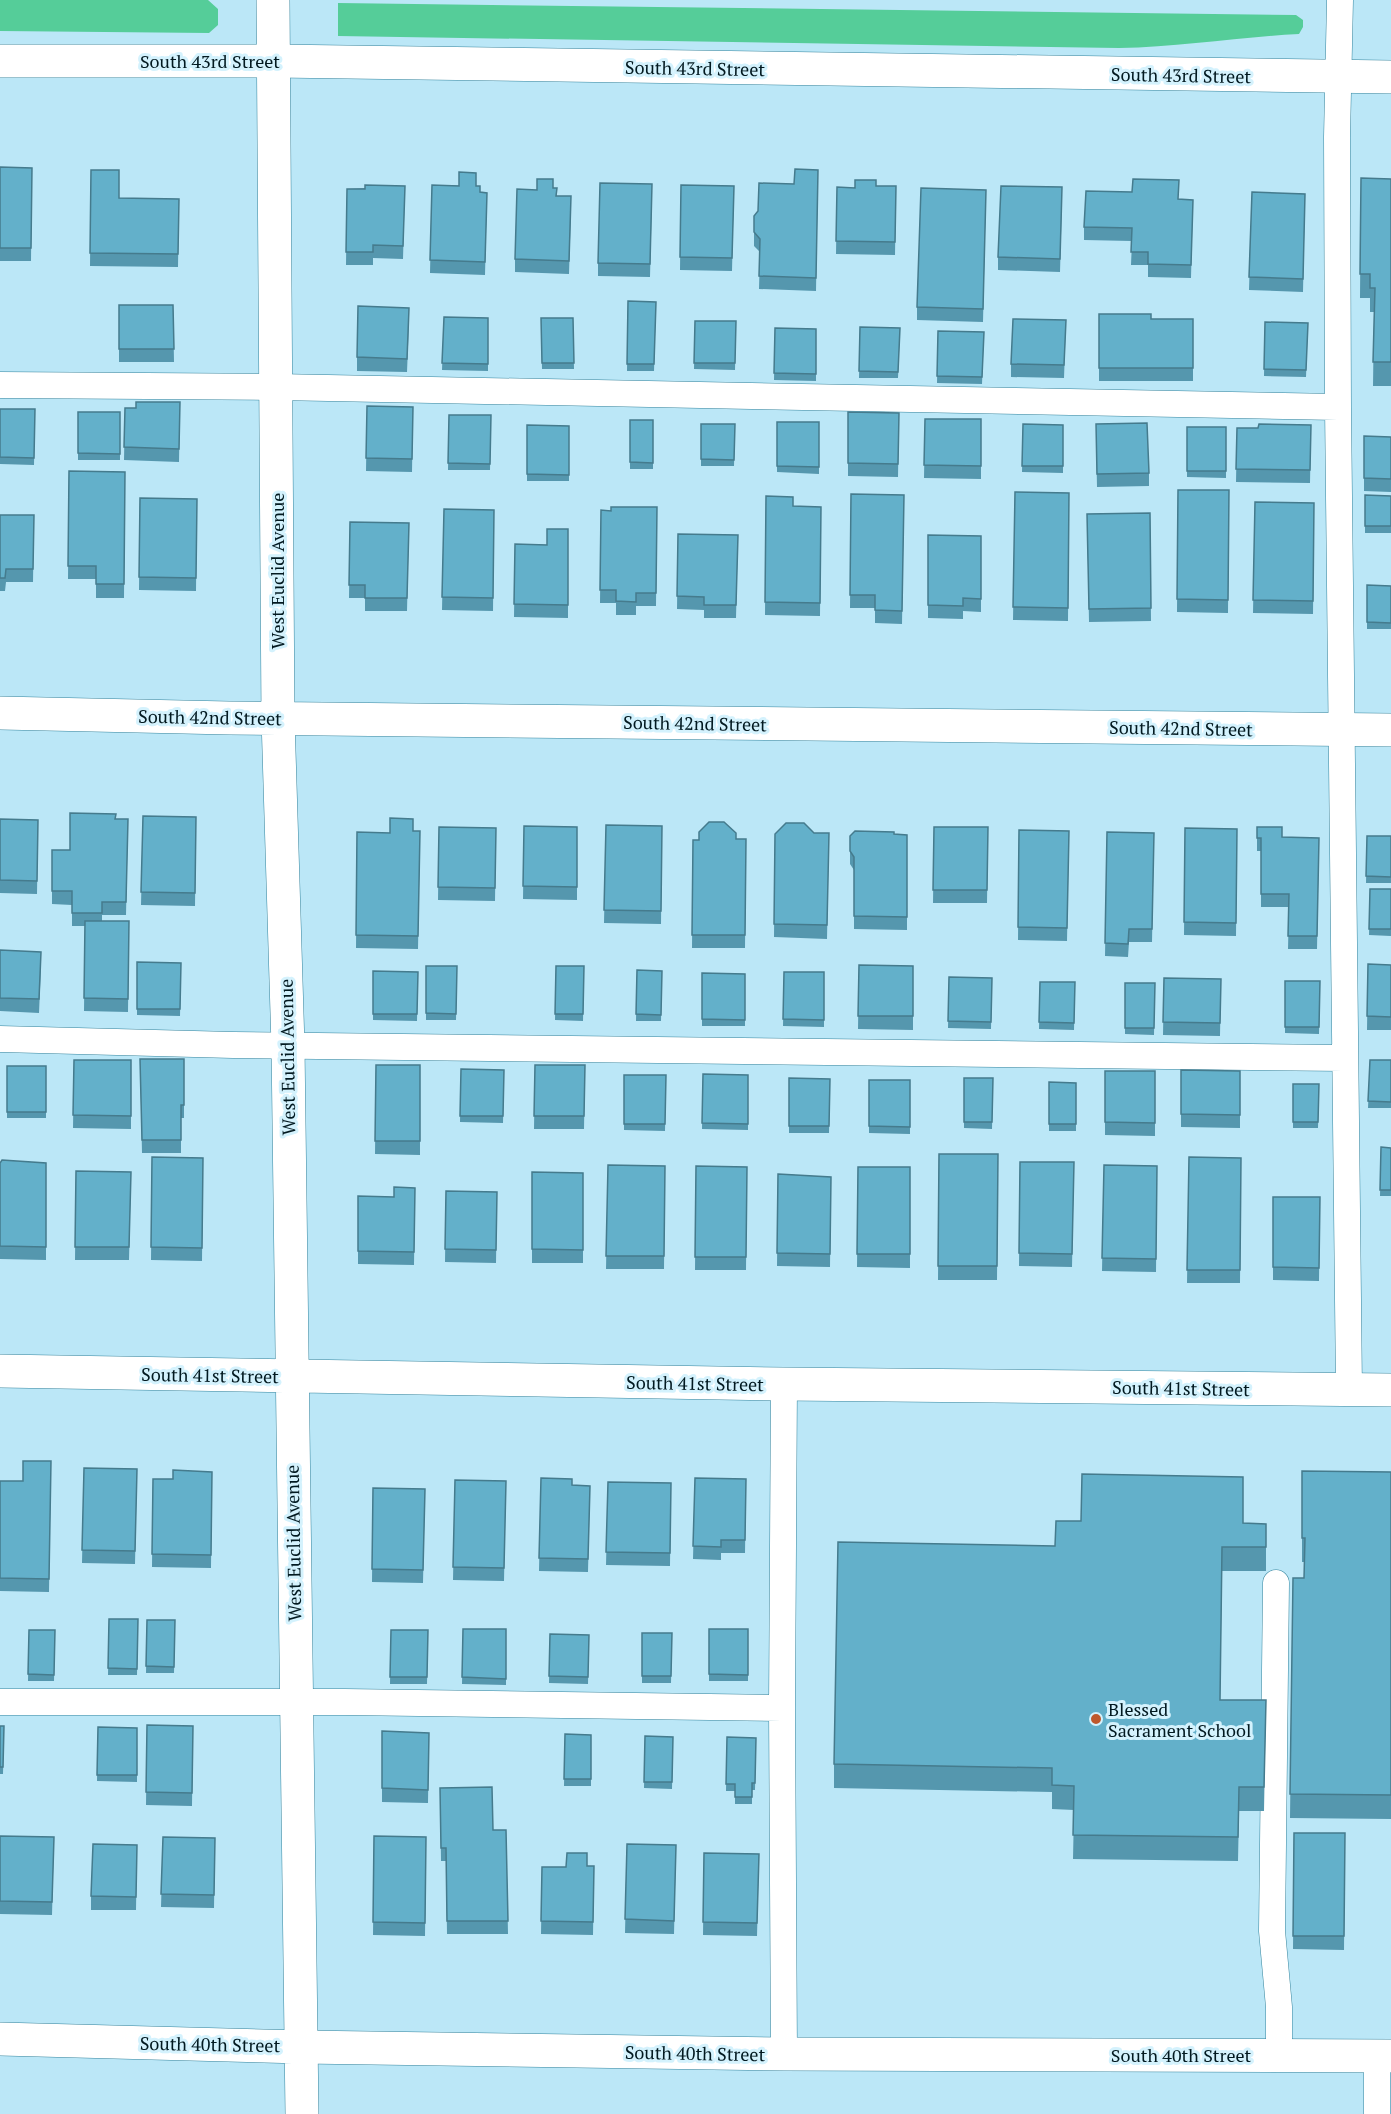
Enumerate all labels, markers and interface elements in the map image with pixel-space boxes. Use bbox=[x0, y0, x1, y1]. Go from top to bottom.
street label: South 43rd Street bbox=[140, 49, 280, 73]
street label: South 43rd Street bbox=[625, 55, 766, 81]
street label: South 43rd Street bbox=[1111, 62, 1252, 88]
street label: West Euclid Avenue bbox=[265, 493, 289, 649]
street label: South 42nd Street bbox=[138, 704, 282, 730]
street label: South 42nd Street bbox=[623, 710, 767, 736]
street label: South 42nd Street bbox=[1109, 715, 1253, 741]
street label: West Euclid Avenue bbox=[274, 979, 300, 1135]
street label: South 41st Street bbox=[141, 1362, 279, 1388]
street label: South 41st Street bbox=[626, 1370, 764, 1396]
street label: South 41st Street bbox=[1112, 1375, 1250, 1401]
street label: West Euclid Avenue bbox=[280, 1465, 306, 1621]
place label: Blessed Sacrament School bbox=[1108, 1697, 1251, 1742]
marker: Blessed Sacrament School bbox=[1089, 1712, 1103, 1726]
street label: South 40th Street bbox=[140, 2031, 281, 2057]
street label: South 40th Street bbox=[625, 2040, 766, 2066]
street label: South 40th Street bbox=[1111, 2043, 1252, 2067]

